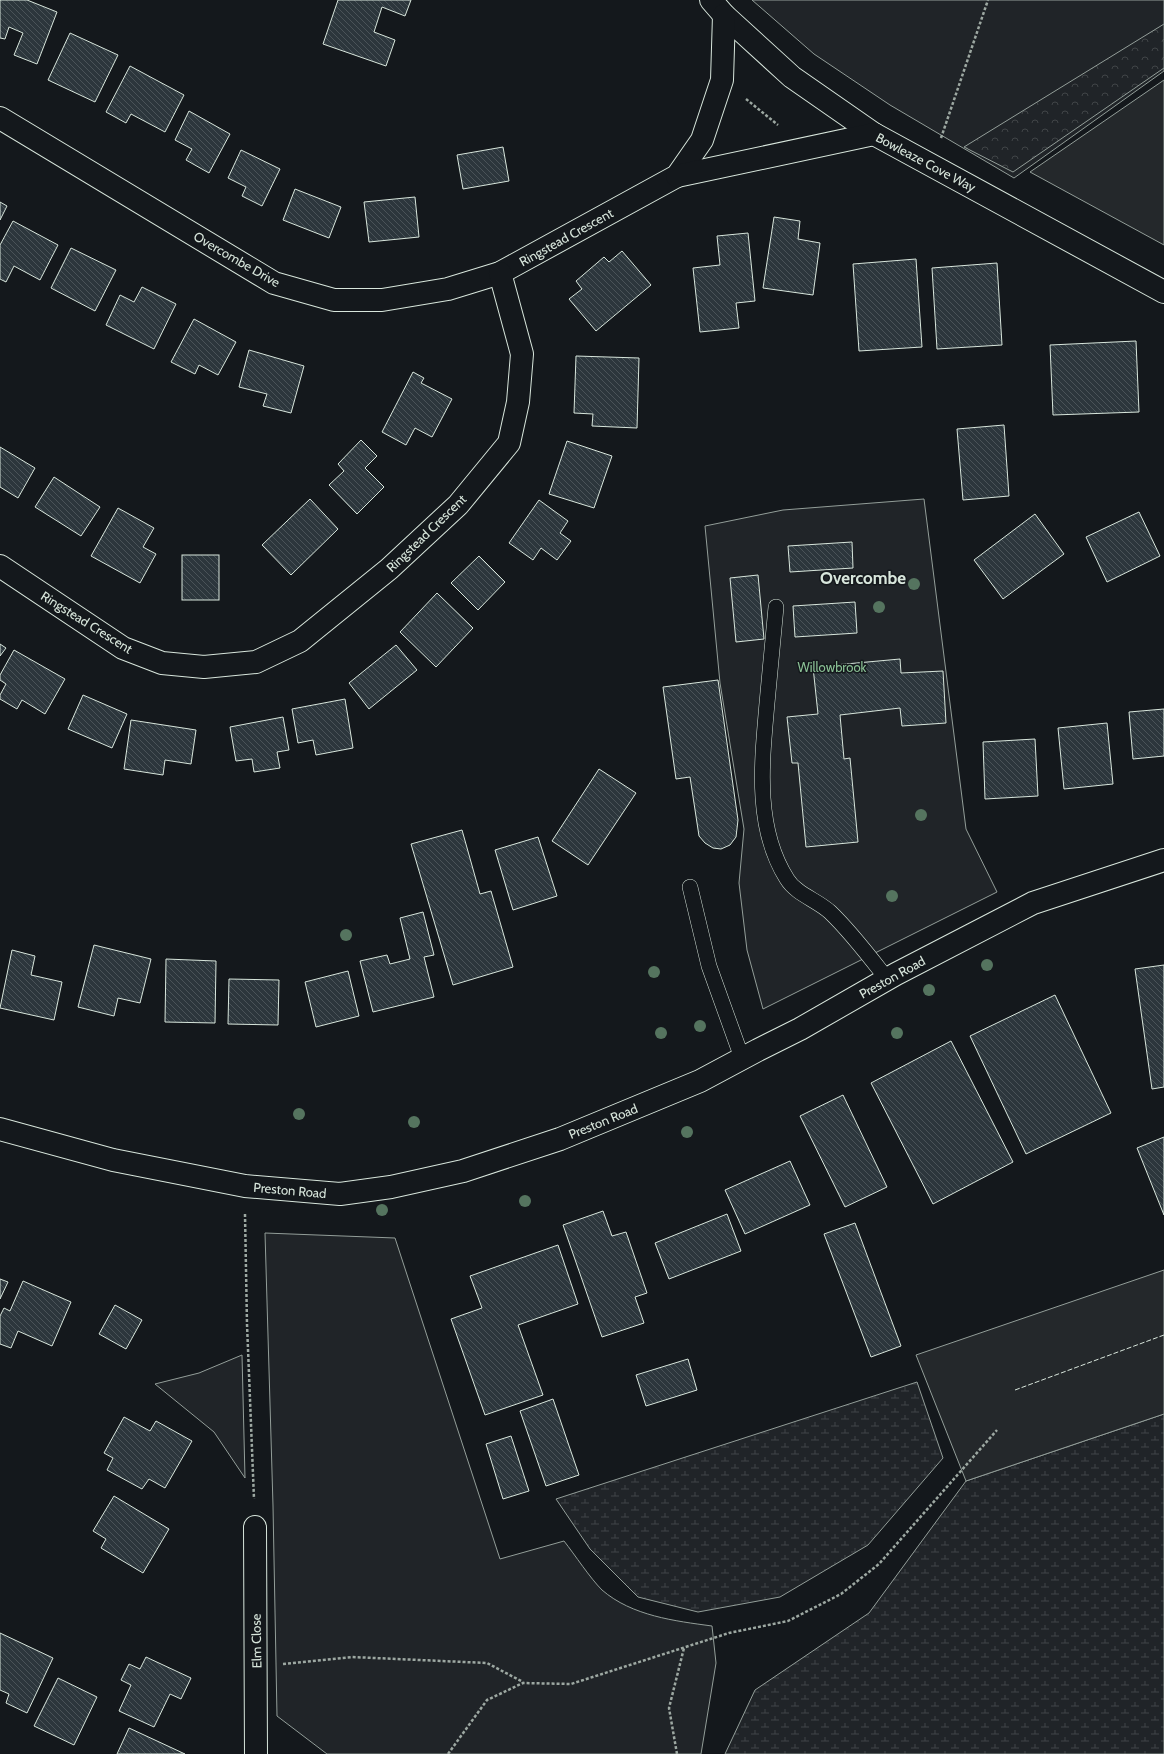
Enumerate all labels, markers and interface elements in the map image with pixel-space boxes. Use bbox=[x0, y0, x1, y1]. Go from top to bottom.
street label: Bowleaze Cove Way bbox=[873, 129, 979, 195]
street label: Ringstead Crescent bbox=[516, 204, 616, 269]
street label: Overcombe Drive bbox=[191, 228, 283, 290]
street label: Ringstead Crescent bbox=[383, 490, 470, 575]
district label: Overcombe bbox=[820, 568, 906, 588]
street label: Ringstead Crescent bbox=[38, 587, 136, 657]
park label: Willowbrook bbox=[798, 659, 867, 675]
street label: Preston Road bbox=[856, 952, 928, 1002]
street label: Preston Road bbox=[566, 1100, 640, 1142]
street label: Preston Road bbox=[253, 1179, 327, 1201]
street label: Elm Close bbox=[248, 1613, 264, 1669]

